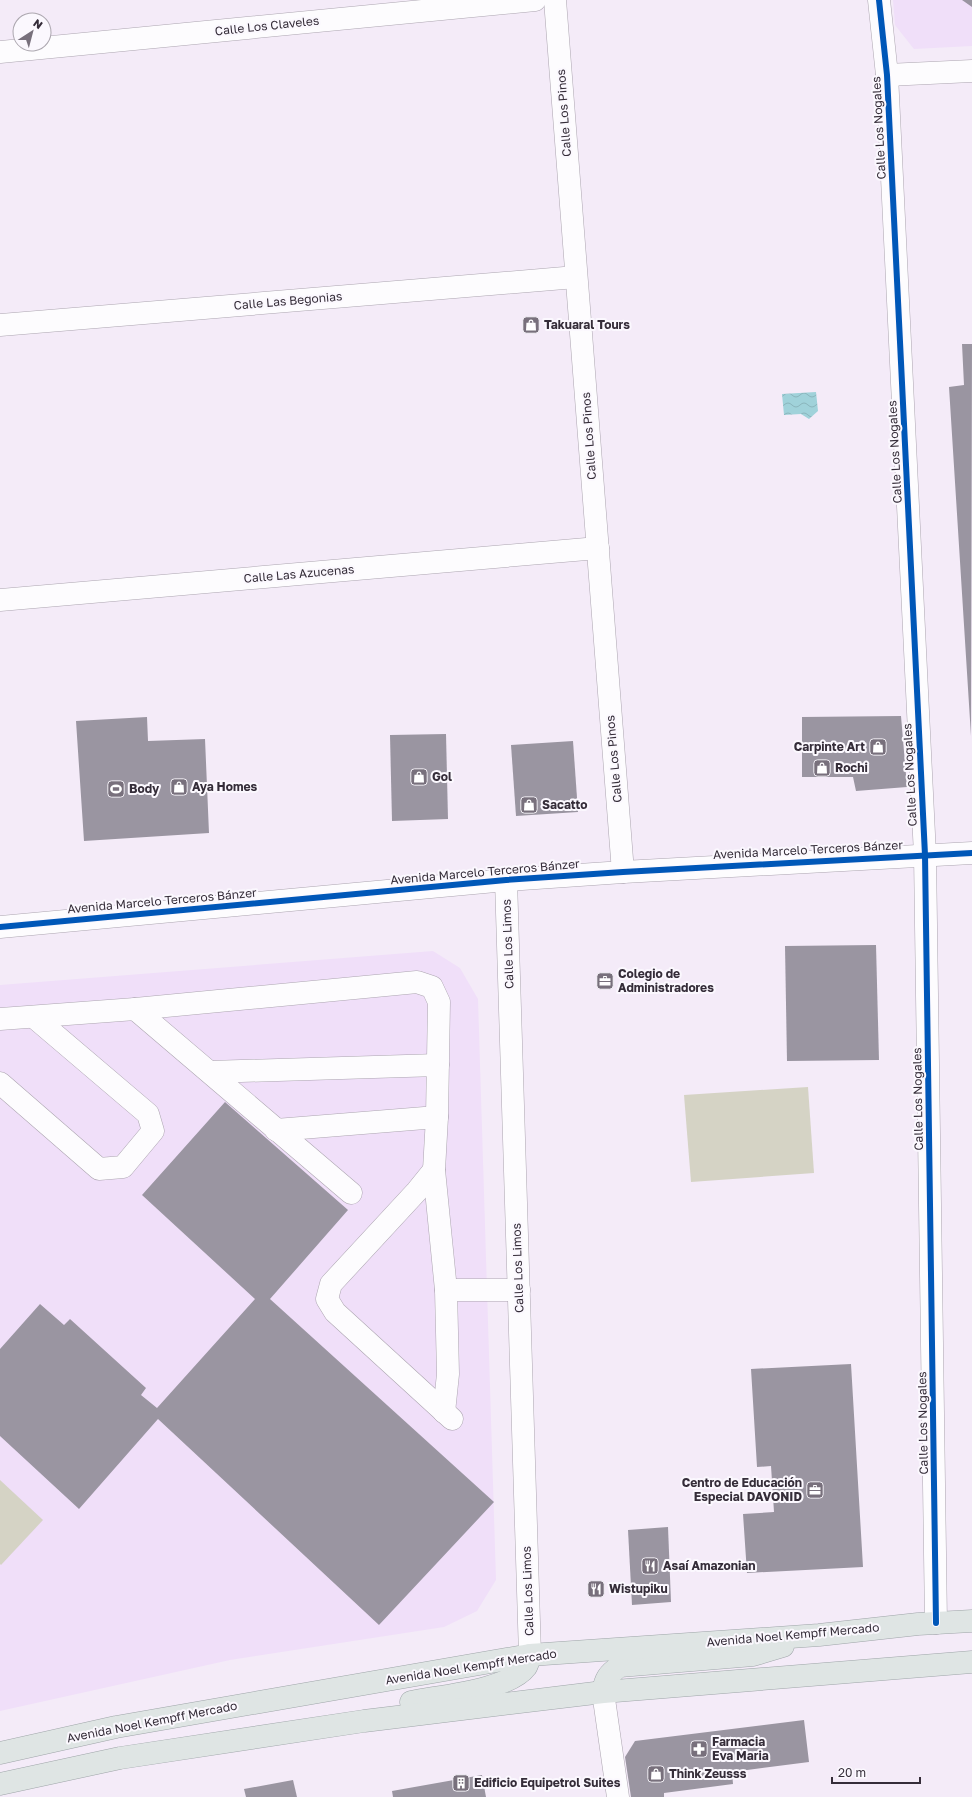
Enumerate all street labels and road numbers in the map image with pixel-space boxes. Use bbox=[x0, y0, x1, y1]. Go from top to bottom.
street label: Calle Los Claveles bbox=[214, 13, 320, 38]
street label: Calle Los Pinos bbox=[553, 69, 574, 157]
street label: Calle Los Nogales bbox=[868, 76, 889, 180]
street label: Calle Las Begonias bbox=[233, 288, 343, 313]
street label: Calle Los Pinos bbox=[578, 392, 599, 480]
street label: Calle Los Nogales bbox=[884, 400, 905, 504]
street label: Calle Las Azucenas bbox=[243, 561, 355, 586]
street label: Calle Los Pinos bbox=[602, 715, 625, 803]
street label: Calle Los Nogales bbox=[899, 723, 920, 827]
street label: Avenida Marcelo Terceros Bánzer bbox=[713, 837, 904, 862]
street label: Avenida Marcelo Terceros Bánzer bbox=[390, 856, 581, 887]
street label: Avenida Marcelo Terceros Bánzer bbox=[67, 885, 258, 916]
street label: Calle Los Limos bbox=[498, 899, 517, 989]
street label: Calle Los Nogales bbox=[909, 1047, 926, 1151]
street label: Calle Los Limos bbox=[508, 1223, 527, 1313]
street label: Calle Los Nogales bbox=[914, 1371, 931, 1475]
street label: Calle Los Limos bbox=[518, 1546, 537, 1636]
street label: Avenida Noel Kempff Mercado bbox=[706, 1619, 880, 1650]
street label: Avenida Noel Kempff Mercado bbox=[384, 1646, 558, 1687]
street label: Avenida Noel Kempff Mercado bbox=[65, 1698, 238, 1745]

